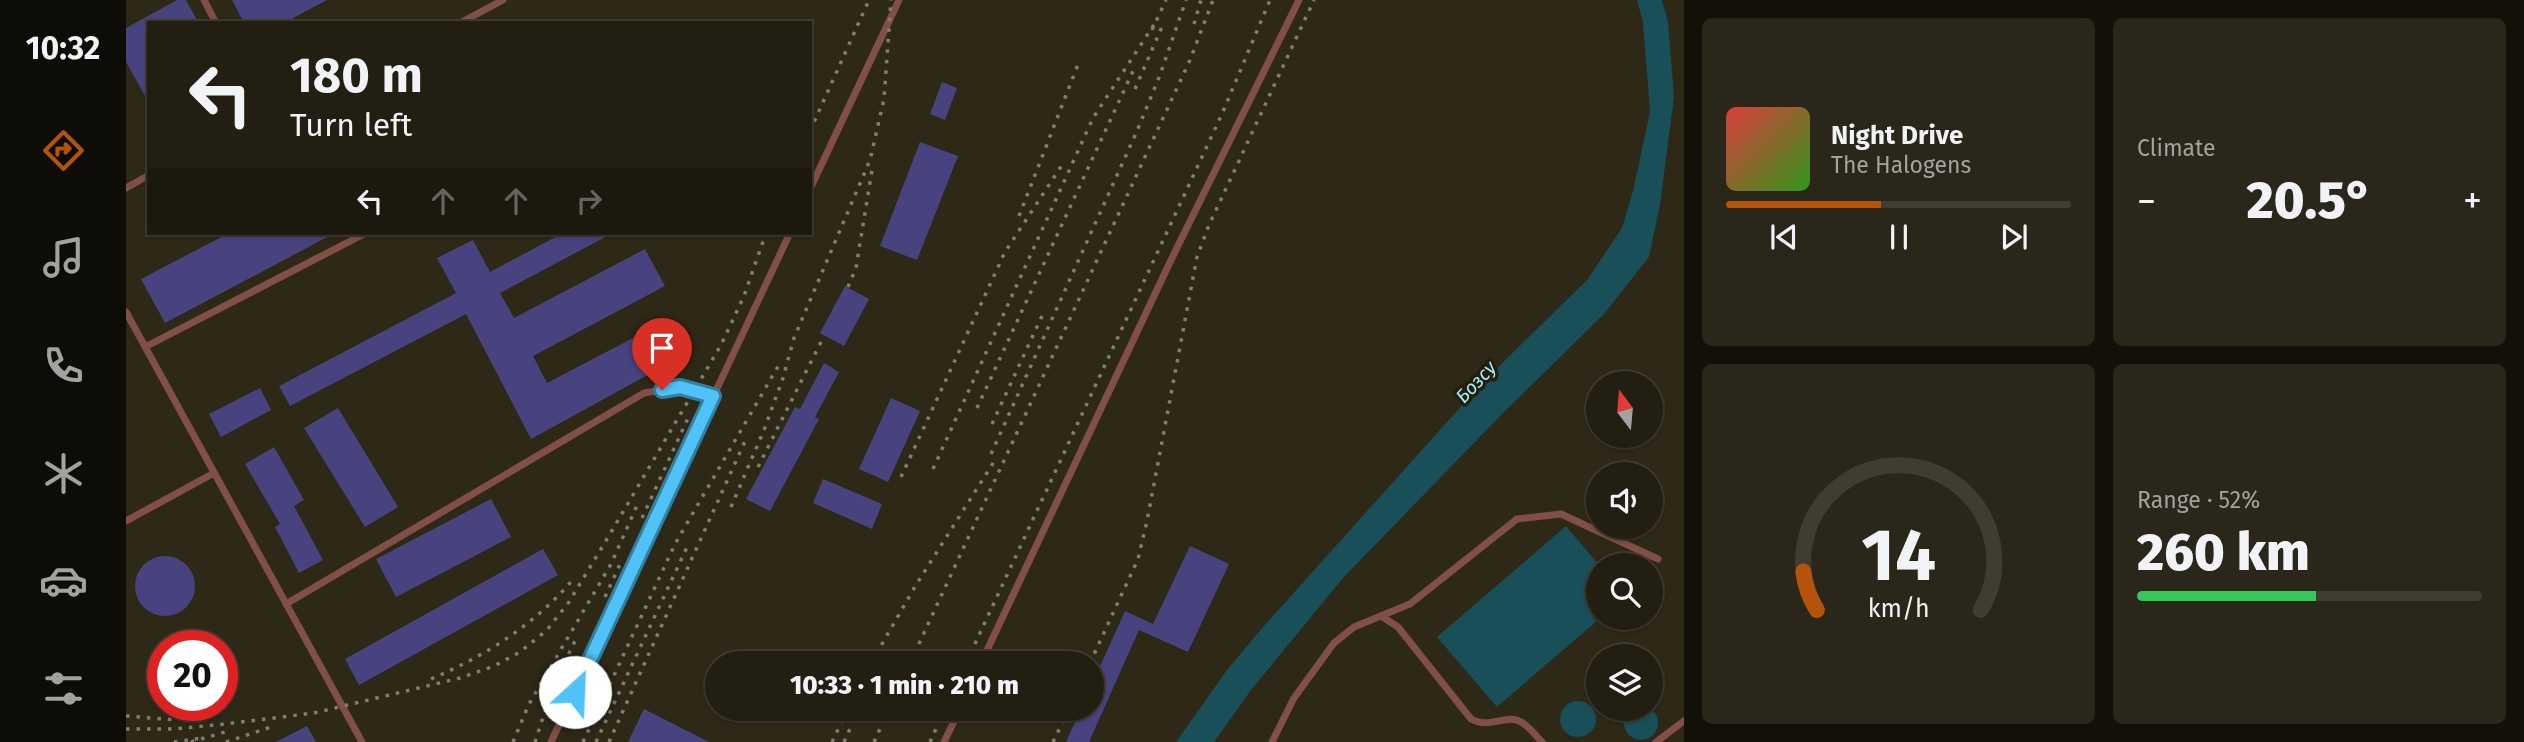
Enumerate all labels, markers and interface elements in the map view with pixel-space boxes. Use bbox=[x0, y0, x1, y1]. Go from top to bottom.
text: 10:32 bbox=[26, 29, 100, 67]
text: 180 m bbox=[290, 46, 423, 105]
icon: left bbox=[175, 49, 266, 140]
text: Turn left bbox=[290, 106, 412, 144]
text: Night Drive bbox=[1831, 120, 1963, 151]
icon: directions bbox=[39, 126, 88, 175]
text: Climate bbox=[2137, 134, 2216, 162]
text: The Halogens bbox=[1831, 151, 1971, 179]
text: 20.5° bbox=[2247, 169, 2373, 232]
text: − bbox=[2137, 178, 2156, 224]
text: + bbox=[2463, 178, 2482, 224]
icon: left bbox=[351, 182, 389, 220]
icon: ahead bbox=[424, 182, 462, 220]
icon: ahead bbox=[497, 182, 535, 220]
icon: right bbox=[570, 182, 608, 220]
icon: previous bbox=[1765, 218, 1803, 256]
icon: pause bbox=[1880, 218, 1918, 256]
icon: next bbox=[1995, 218, 2033, 256]
icon: music bbox=[39, 233, 88, 282]
pin bbox=[632, 318, 692, 390]
icon: arrive bbox=[643, 329, 681, 367]
icon: phone bbox=[39, 341, 88, 390]
water label: Бозсу bbox=[1451, 356, 1502, 408]
north arrow bbox=[1586, 371, 1662, 448]
map controls bbox=[1586, 371, 1663, 721]
icon: climate bbox=[39, 449, 88, 498]
button: sound bbox=[1586, 462, 1663, 539]
text: Range · 52% bbox=[2137, 486, 2260, 514]
text: 14 bbox=[1861, 512, 1936, 599]
text: 260 km bbox=[2137, 521, 2310, 584]
button: search bbox=[1586, 553, 1663, 630]
icon: car bbox=[39, 556, 88, 605]
text: km/h bbox=[1868, 594, 1929, 624]
speed limit sign: 20 bbox=[147, 630, 238, 721]
button: layers bbox=[1586, 644, 1663, 721]
position arrow bbox=[538, 655, 612, 729]
icon: filters bbox=[39, 664, 88, 713]
text: 10:33 · 1 min · 210 m bbox=[790, 670, 1019, 701]

